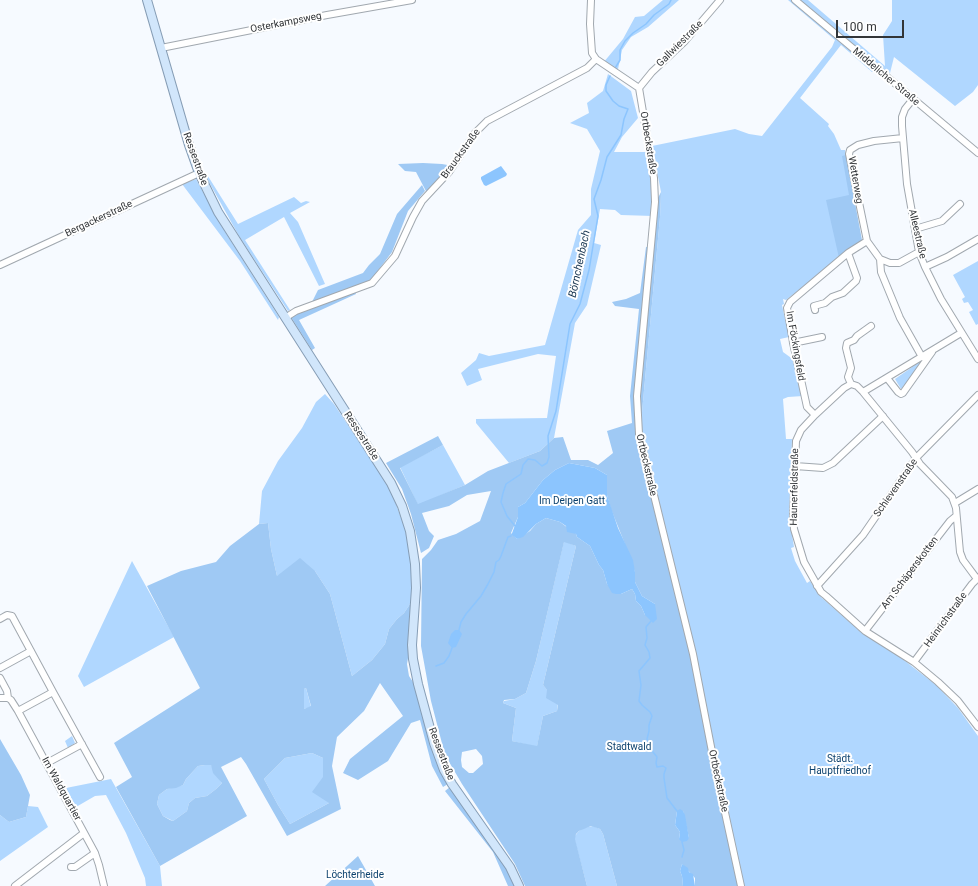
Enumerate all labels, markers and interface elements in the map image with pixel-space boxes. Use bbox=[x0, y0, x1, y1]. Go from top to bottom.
street label: Osterkampsweg bbox=[249, 10, 323, 36]
scale bar bbox=[838, 12, 906, 38]
street label: Gallwiestraße bbox=[654, 18, 706, 70]
text: 100 m bbox=[843, 20, 877, 34]
street label: Middelicher Straße bbox=[850, 46, 922, 108]
street label: Ortbeckstraße bbox=[637, 111, 659, 175]
street label: Brauckstraße bbox=[439, 127, 483, 181]
street label: Ressestraße bbox=[180, 131, 210, 187]
street label: Wetterweg bbox=[845, 155, 865, 205]
street label: Bergackerstraße bbox=[63, 198, 135, 240]
street label: Alleestraße bbox=[905, 208, 929, 260]
water label: Börnchenbach bbox=[566, 229, 594, 299]
street label: Im Föckingsfeld bbox=[783, 310, 807, 382]
street label: Ressestraße bbox=[341, 409, 381, 463]
street label: Ortbeckstraße bbox=[633, 433, 659, 497]
street label: Haunerfeldstraße bbox=[788, 448, 802, 526]
street label: Schievenstraße bbox=[872, 457, 920, 519]
park label: Im Deipen Gatt bbox=[539, 495, 605, 507]
street label: Am Schäperskotten bbox=[879, 534, 941, 612]
street label: Heinrichstraße bbox=[922, 590, 970, 650]
street label: Ressestraße bbox=[425, 726, 457, 782]
park label: Stadtwald bbox=[607, 741, 651, 753]
street label: Ortbeckstraße bbox=[706, 749, 730, 813]
park label: Städt. Hauptfriedhof bbox=[809, 753, 871, 776]
street label: Im Waldquartier bbox=[39, 755, 83, 823]
park label: Löchterheide bbox=[326, 869, 384, 881]

